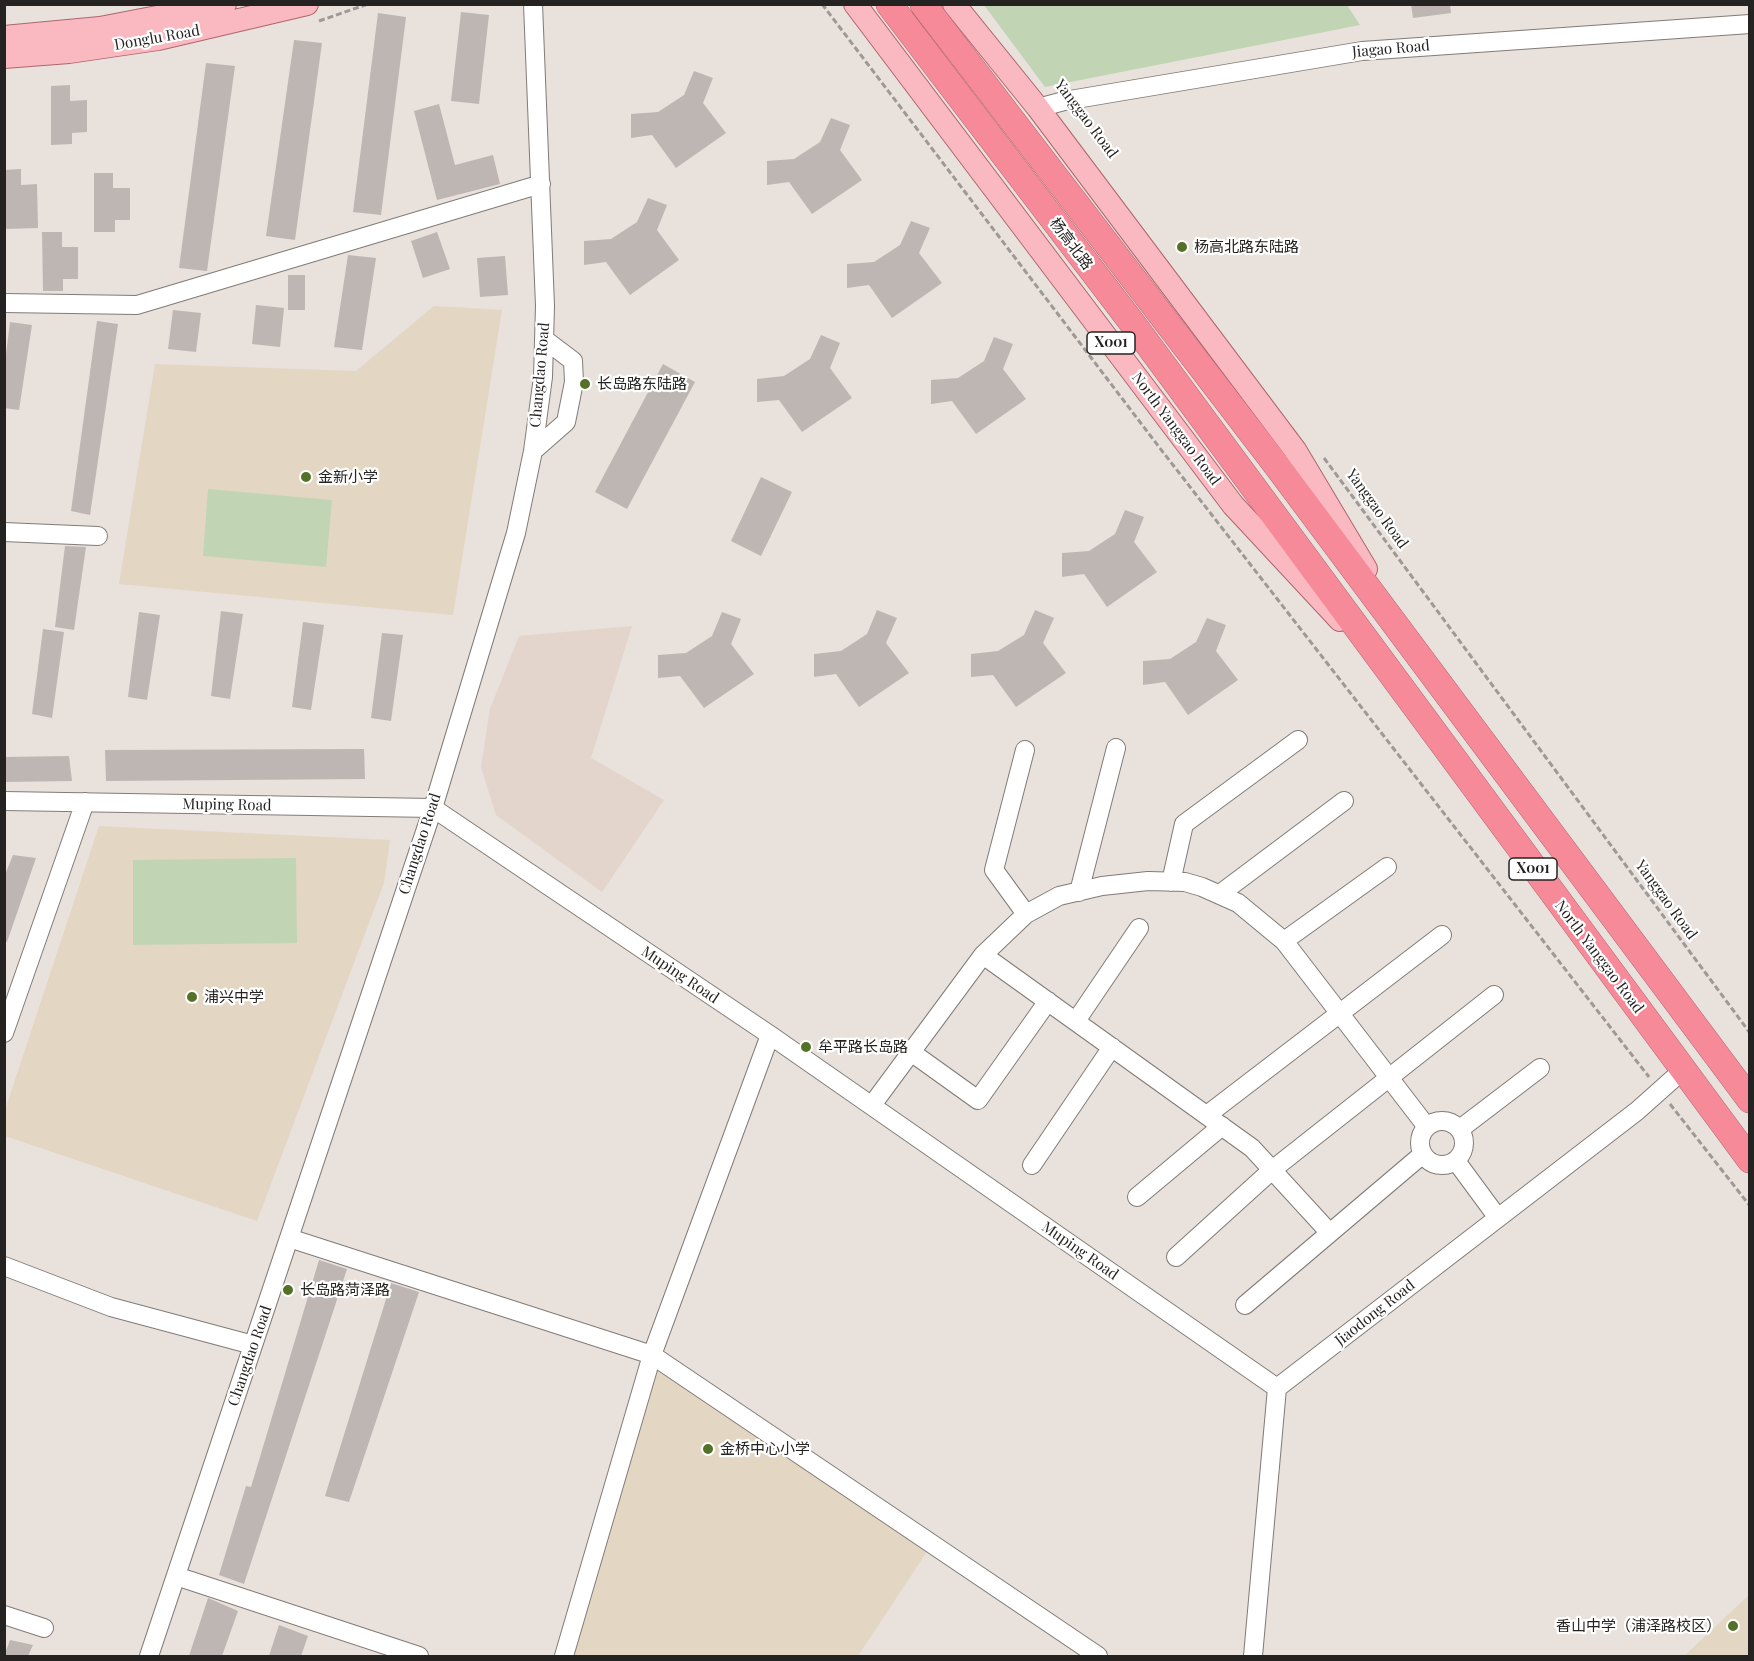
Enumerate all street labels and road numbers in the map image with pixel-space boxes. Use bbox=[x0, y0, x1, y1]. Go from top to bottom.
street label: Donglu Road bbox=[113, 22, 201, 54]
street label: Jiagao Road bbox=[1351, 37, 1431, 61]
street label: Yanggao Road bbox=[1051, 76, 1121, 162]
street label: 杨高北路 bbox=[1046, 215, 1096, 273]
street label: Changdao Road bbox=[526, 322, 554, 428]
road number: X001 bbox=[1087, 332, 1135, 354]
street label: North Yanggao Road bbox=[1128, 369, 1224, 489]
street label: Yanggao Road bbox=[1342, 466, 1412, 552]
street label: Changdao Road bbox=[395, 791, 445, 897]
street label: Muping Road bbox=[182, 795, 272, 815]
street label: Yanggao Road bbox=[1631, 857, 1701, 943]
road number: X001 bbox=[1509, 858, 1557, 880]
street label: North Yanggao Road bbox=[1551, 897, 1647, 1017]
street label: Muping Road bbox=[638, 943, 722, 1007]
street label: Muping Road bbox=[1038, 1218, 1122, 1284]
street label: Jiaodong Road bbox=[1331, 1276, 1419, 1350]
street label: Changdao Road bbox=[224, 1303, 276, 1409]

